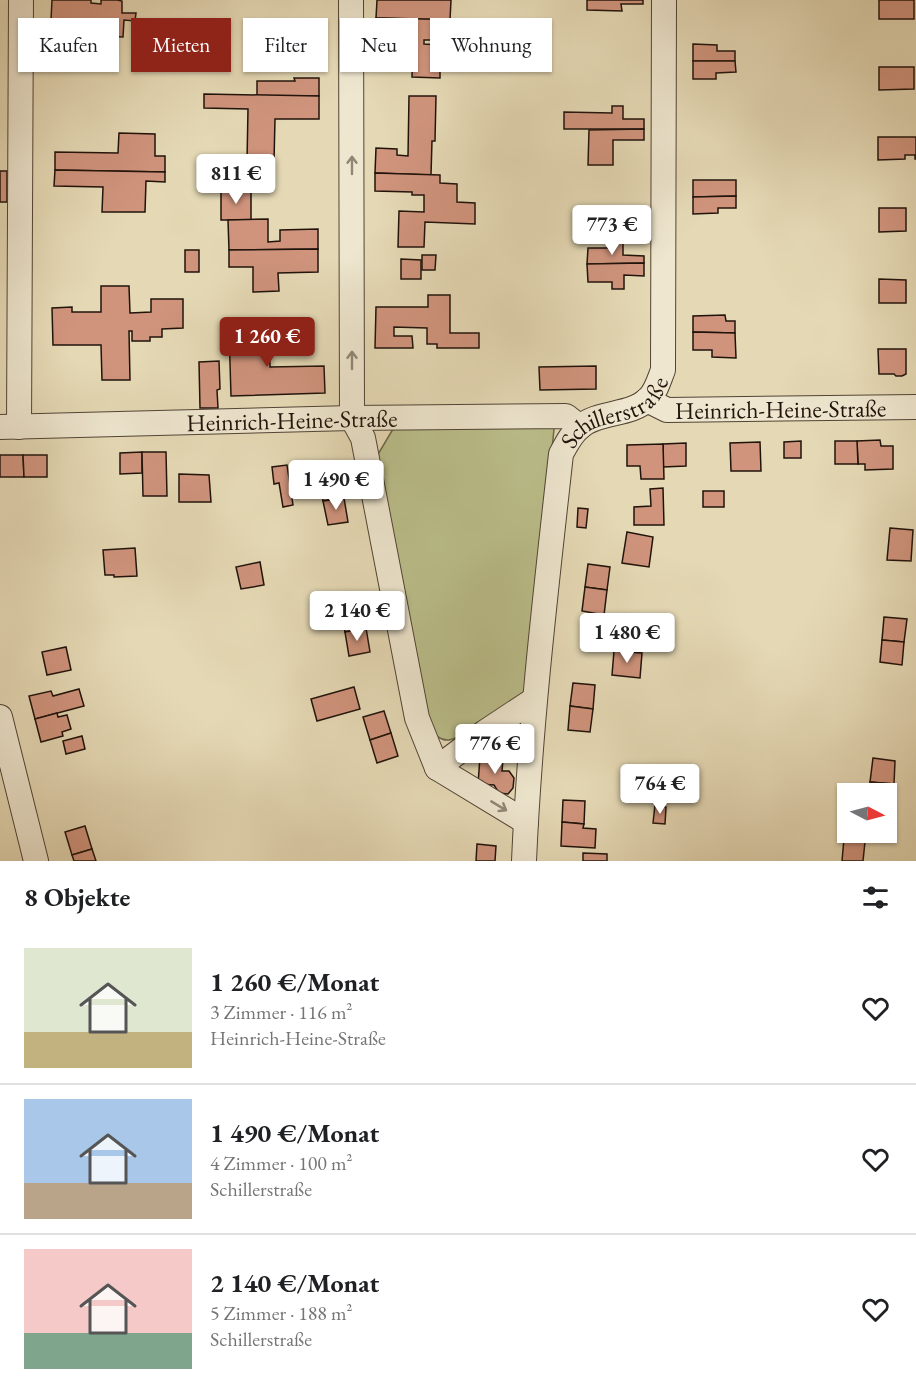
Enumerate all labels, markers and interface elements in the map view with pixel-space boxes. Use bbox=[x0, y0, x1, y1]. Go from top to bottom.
chip: Kaufen bbox=[18, 18, 119, 72]
chip: Mieten bbox=[131, 18, 231, 72]
chip: Filter bbox=[243, 18, 328, 72]
chip: Neu bbox=[340, 18, 418, 72]
chip: Wohnung bbox=[430, 18, 552, 72]
pin: 811 € bbox=[194, 154, 278, 205]
one-way arrow bbox=[346, 155, 358, 175]
text: 811 € bbox=[210, 160, 262, 186]
pin: 773 € bbox=[570, 205, 654, 256]
text: 773 € bbox=[586, 211, 638, 237]
pin: 1 260 € bbox=[212, 317, 322, 368]
text: 1 260 € bbox=[234, 323, 300, 349]
one-way arrow bbox=[346, 350, 358, 370]
street label: Schillerstraße bbox=[552, 372, 675, 453]
street label: Heinrich-Heine-Straße bbox=[675, 392, 886, 425]
street label: Heinrich-Heine-Straße bbox=[186, 402, 398, 438]
pin: 1 490 € bbox=[281, 460, 391, 511]
text: 1 490 € bbox=[303, 466, 369, 492]
pin: 2 140 € bbox=[302, 591, 412, 642]
text: 2 140 € bbox=[324, 597, 390, 623]
pin: 1 480 € bbox=[572, 613, 682, 664]
text: 1 480 € bbox=[594, 619, 660, 645]
pin: 776 € bbox=[453, 724, 537, 775]
text: 776 € bbox=[469, 730, 521, 756]
pin: 764 € bbox=[618, 764, 702, 815]
text: 764 € bbox=[634, 770, 686, 796]
north arrow bbox=[837, 783, 897, 843]
map controls bbox=[837, 783, 897, 843]
one-way arrow bbox=[490, 800, 507, 812]
text: 8 Objekte bbox=[24, 880, 130, 914]
icon: filters bbox=[859, 881, 892, 914]
text: 1 260 €/Monat bbox=[210, 965, 379, 999]
icon: home bbox=[72, 972, 144, 1044]
icon: heart bbox=[859, 992, 892, 1025]
text: 3 Zimmer · 116 m² bbox=[210, 999, 353, 1025]
text: Heinrich-Heine-Straße bbox=[210, 1025, 386, 1051]
text: 1 490 €/Monat bbox=[210, 1116, 379, 1150]
icon: home bbox=[72, 1123, 144, 1195]
icon: heart bbox=[859, 1143, 892, 1176]
text: 4 Zimmer · 100 m² bbox=[210, 1150, 353, 1176]
text: Schillerstraße bbox=[210, 1176, 312, 1202]
text: 2 140 €/Monat bbox=[210, 1266, 379, 1300]
icon: home bbox=[72, 1273, 144, 1345]
icon: heart bbox=[859, 1293, 892, 1326]
text: 5 Zimmer · 188 m² bbox=[210, 1300, 353, 1326]
text: Schillerstraße bbox=[210, 1326, 312, 1352]

